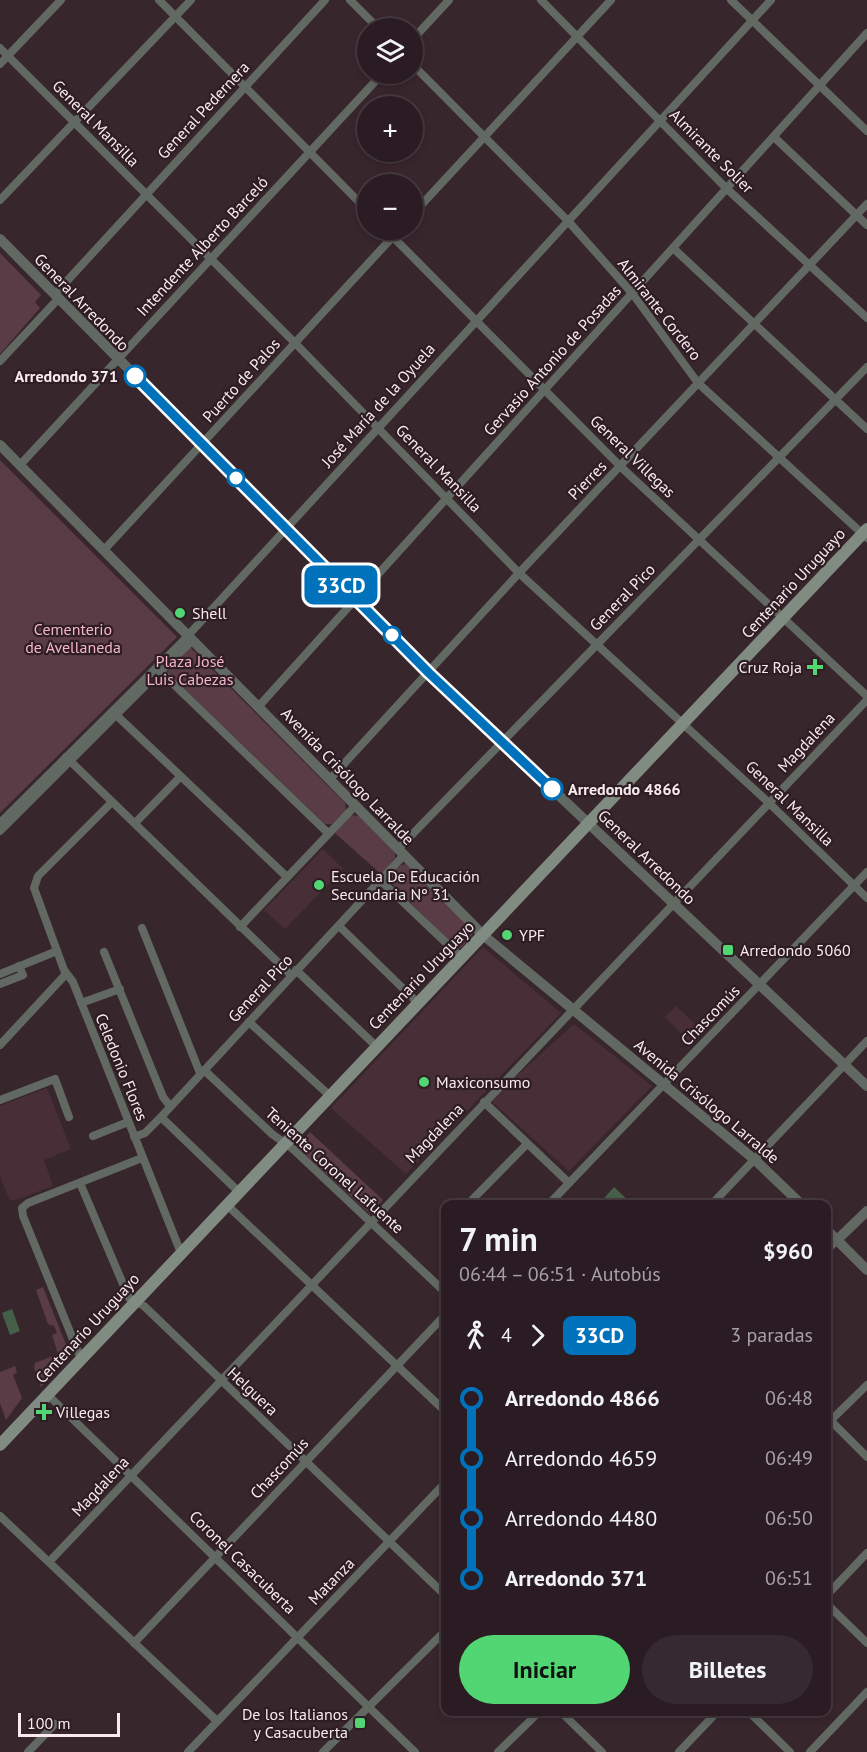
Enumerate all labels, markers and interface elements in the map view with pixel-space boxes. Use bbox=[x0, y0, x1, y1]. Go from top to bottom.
map controls bbox=[357, 18, 423, 240]
button: layers bbox=[357, 18, 423, 84]
street label: General Pedernera bbox=[153, 57, 253, 163]
street label: General Mansilla bbox=[48, 75, 144, 171]
button: + bbox=[357, 96, 423, 162]
street label: Almirante Solier bbox=[666, 105, 759, 198]
street label: Intendente Alberto Barceló bbox=[132, 172, 272, 320]
button: − bbox=[357, 174, 423, 240]
street label: General Arredondo bbox=[30, 249, 134, 355]
street label: Almirante Cordero bbox=[614, 254, 706, 364]
street label: Gervasio Antonio de Posadas bbox=[479, 280, 625, 440]
street label: Puerto de Palos bbox=[198, 334, 284, 426]
street label: José María de la Oyuela bbox=[316, 339, 439, 472]
marker: Arredondo 371 bbox=[124, 365, 146, 387]
place label: Arredondo 371 bbox=[15, 366, 118, 386]
street label: General Villegas bbox=[586, 410, 680, 502]
street label: General Mansilla bbox=[392, 420, 486, 516]
street label: Pierres bbox=[563, 456, 611, 504]
unlabelled marker bbox=[227, 469, 245, 487]
street label: Centenario Uruguayo bbox=[737, 524, 849, 642]
street label: General Pico bbox=[585, 559, 659, 635]
line badge: 33CD bbox=[299, 566, 383, 604]
text: 33CD bbox=[316, 572, 366, 599]
place label: Shell bbox=[192, 603, 227, 623]
marker: Shell bbox=[173, 606, 187, 620]
park label: Cementerio de Avellaneda bbox=[25, 619, 121, 657]
unlabelled marker bbox=[383, 626, 401, 644]
park label: Plaza José Luis Cabezas bbox=[146, 651, 234, 689]
place label: Cruz Roja bbox=[739, 657, 802, 677]
marker: Cruz Roja bbox=[806, 658, 824, 676]
street label: Avenida Crisólogo Larralde bbox=[277, 703, 419, 849]
street label: Magdalena bbox=[773, 708, 839, 776]
street label: General Mansilla bbox=[742, 756, 838, 850]
marker: Arredondo 4866 bbox=[541, 778, 563, 800]
place label: Arredondo 4866 bbox=[568, 779, 681, 799]
street label: General Arredondo bbox=[594, 805, 700, 909]
place label: Escuela De Educación Secundaria Nº 31 bbox=[331, 866, 480, 904]
marker: Escuela De Educación Secundaria Nº 31 bbox=[312, 878, 326, 892]
street label: Centenario Uruguayo bbox=[364, 916, 478, 1034]
place label: YPF bbox=[519, 925, 545, 945]
marker: YPF bbox=[500, 928, 514, 942]
place label: Arredondo 5060 bbox=[740, 940, 851, 960]
marker: Arredondo 5060 bbox=[721, 943, 735, 957]
street label: General Pico bbox=[223, 950, 297, 1026]
street label: Chascomús bbox=[676, 980, 744, 1049]
street label: Celedonio Flores bbox=[91, 1010, 153, 1124]
street label: Avenida Crisólogo Larralde bbox=[630, 1035, 784, 1167]
place label: Maxiconsumo bbox=[436, 1072, 530, 1092]
marker: Maxiconsumo bbox=[417, 1075, 431, 1089]
street label: Magdalena bbox=[401, 1099, 467, 1167]
street label: Teniente Coronel Lafuente bbox=[262, 1103, 408, 1237]
text: 7 min bbox=[459, 1217, 538, 1260]
text: $960 bbox=[763, 1237, 813, 1265]
text: 06:44 – 06:51 · Autobús bbox=[459, 1261, 661, 1287]
street label: Centenario Uruguayo bbox=[31, 1269, 143, 1387]
icon: walk bbox=[459, 1319, 492, 1352]
icon: forward bbox=[521, 1319, 554, 1352]
text: 4 bbox=[501, 1322, 512, 1348]
text: 33CD bbox=[575, 1322, 624, 1349]
text: 3 paradas bbox=[730, 1322, 813, 1348]
street label: Helguera bbox=[223, 1362, 283, 1420]
text: Arredondo 4866 bbox=[505, 1384, 660, 1412]
text: 06:48 bbox=[765, 1385, 813, 1411]
place label: Villegas bbox=[55, 1402, 110, 1422]
marker: Villegas bbox=[37, 1405, 51, 1419]
street label: Chascomús bbox=[246, 1433, 313, 1503]
text: Arredondo 4659 bbox=[505, 1444, 657, 1472]
text: 06:49 bbox=[765, 1445, 813, 1471]
street label: Magdalena bbox=[67, 1452, 133, 1520]
text: Arredondo 4480 bbox=[505, 1504, 657, 1532]
text: 06:50 bbox=[765, 1505, 813, 1531]
street label: Coronel Casacuberta bbox=[186, 1506, 300, 1618]
street label: Matanza bbox=[304, 1553, 358, 1609]
text: Arredondo 371 bbox=[505, 1564, 647, 1592]
text: 06:51 bbox=[765, 1565, 813, 1591]
button: Iniciar bbox=[459, 1635, 630, 1704]
button: Billetes bbox=[642, 1635, 813, 1704]
place label: De los Italianos y Casacuberta bbox=[242, 1704, 348, 1742]
scale bar bbox=[18, 1710, 120, 1738]
text: 100 m bbox=[27, 1713, 70, 1733]
marker: De los Italianos y Casacuberta bbox=[353, 1716, 367, 1730]

